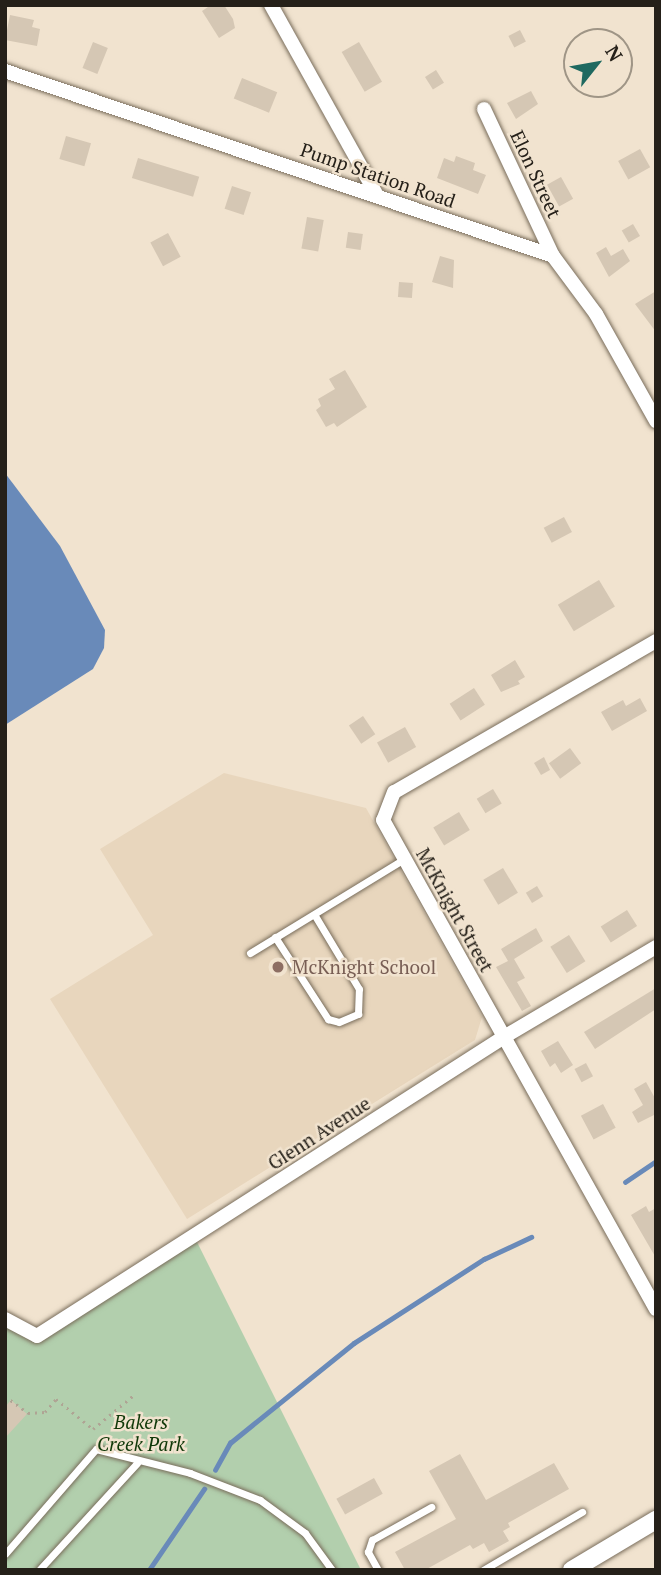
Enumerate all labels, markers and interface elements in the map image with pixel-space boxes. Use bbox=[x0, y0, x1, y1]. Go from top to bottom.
north arrow bbox=[563, 28, 633, 98]
text: N bbox=[600, 40, 629, 66]
street label: Elon Street bbox=[506, 127, 566, 221]
street label: Pump Station Road bbox=[298, 138, 458, 212]
street label: McKnight Street bbox=[412, 844, 498, 976]
place label: McKnight School bbox=[292, 956, 436, 978]
marker: McKnight School bbox=[270, 959, 286, 975]
street label: Glenn Avenue bbox=[263, 1091, 375, 1175]
park label: Bakers Creek Park bbox=[97, 1411, 185, 1455]

